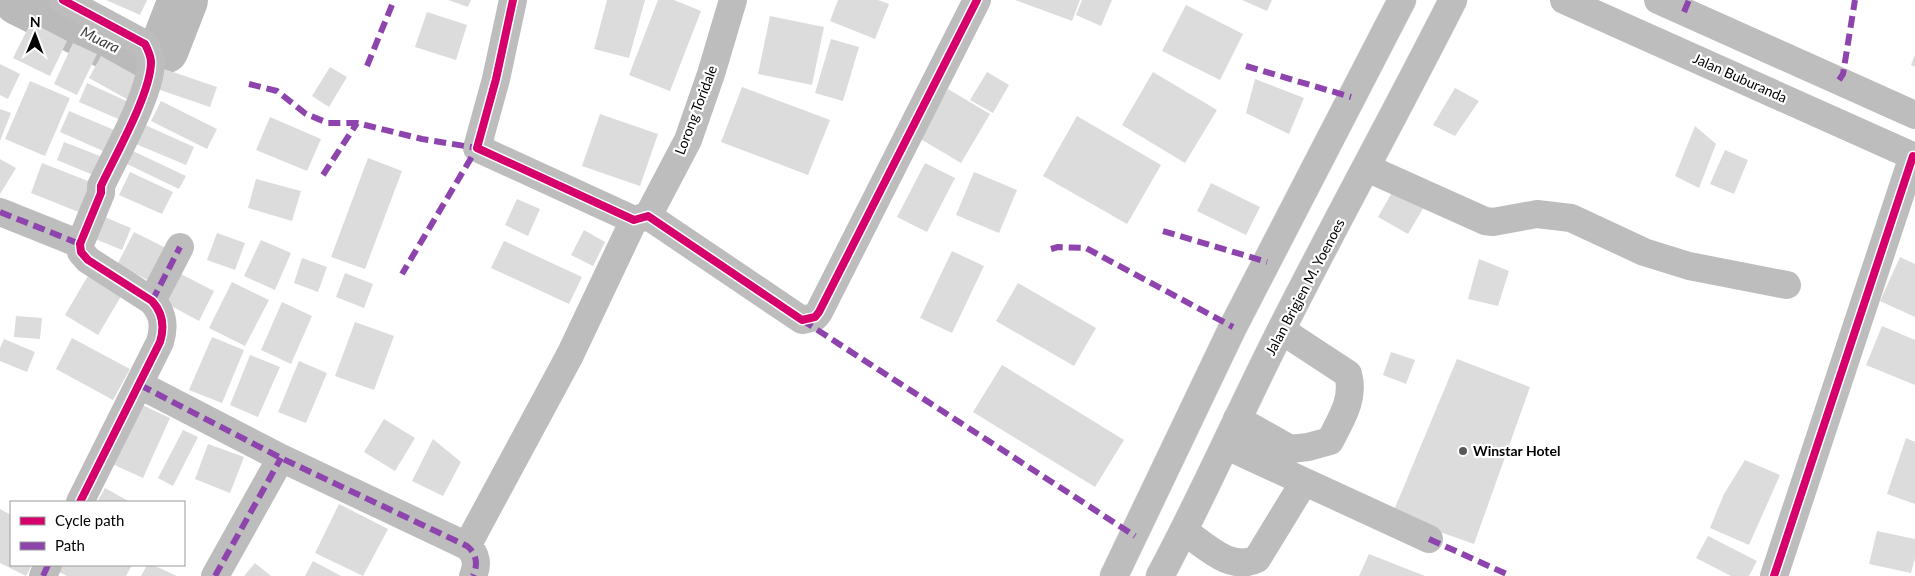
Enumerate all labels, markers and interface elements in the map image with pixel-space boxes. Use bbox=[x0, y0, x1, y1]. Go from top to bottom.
north arrow bbox=[10, 10, 60, 60]
text: N bbox=[30, 13, 41, 30]
water label: Muara bbox=[78, 22, 123, 56]
street label: Jalan Buburanda bbox=[1691, 49, 1790, 106]
street label: Lorong Toridale bbox=[671, 63, 720, 157]
street label: Jalan Brigjen M. Yoenoes bbox=[1261, 216, 1348, 358]
place label: Winstar Hotel bbox=[1473, 442, 1560, 459]
marker: Winstar Hotel bbox=[1457, 445, 1469, 457]
legend bbox=[10, 501, 185, 566]
text: Cycle path bbox=[55, 511, 124, 529]
text: Path bbox=[55, 536, 85, 554]

